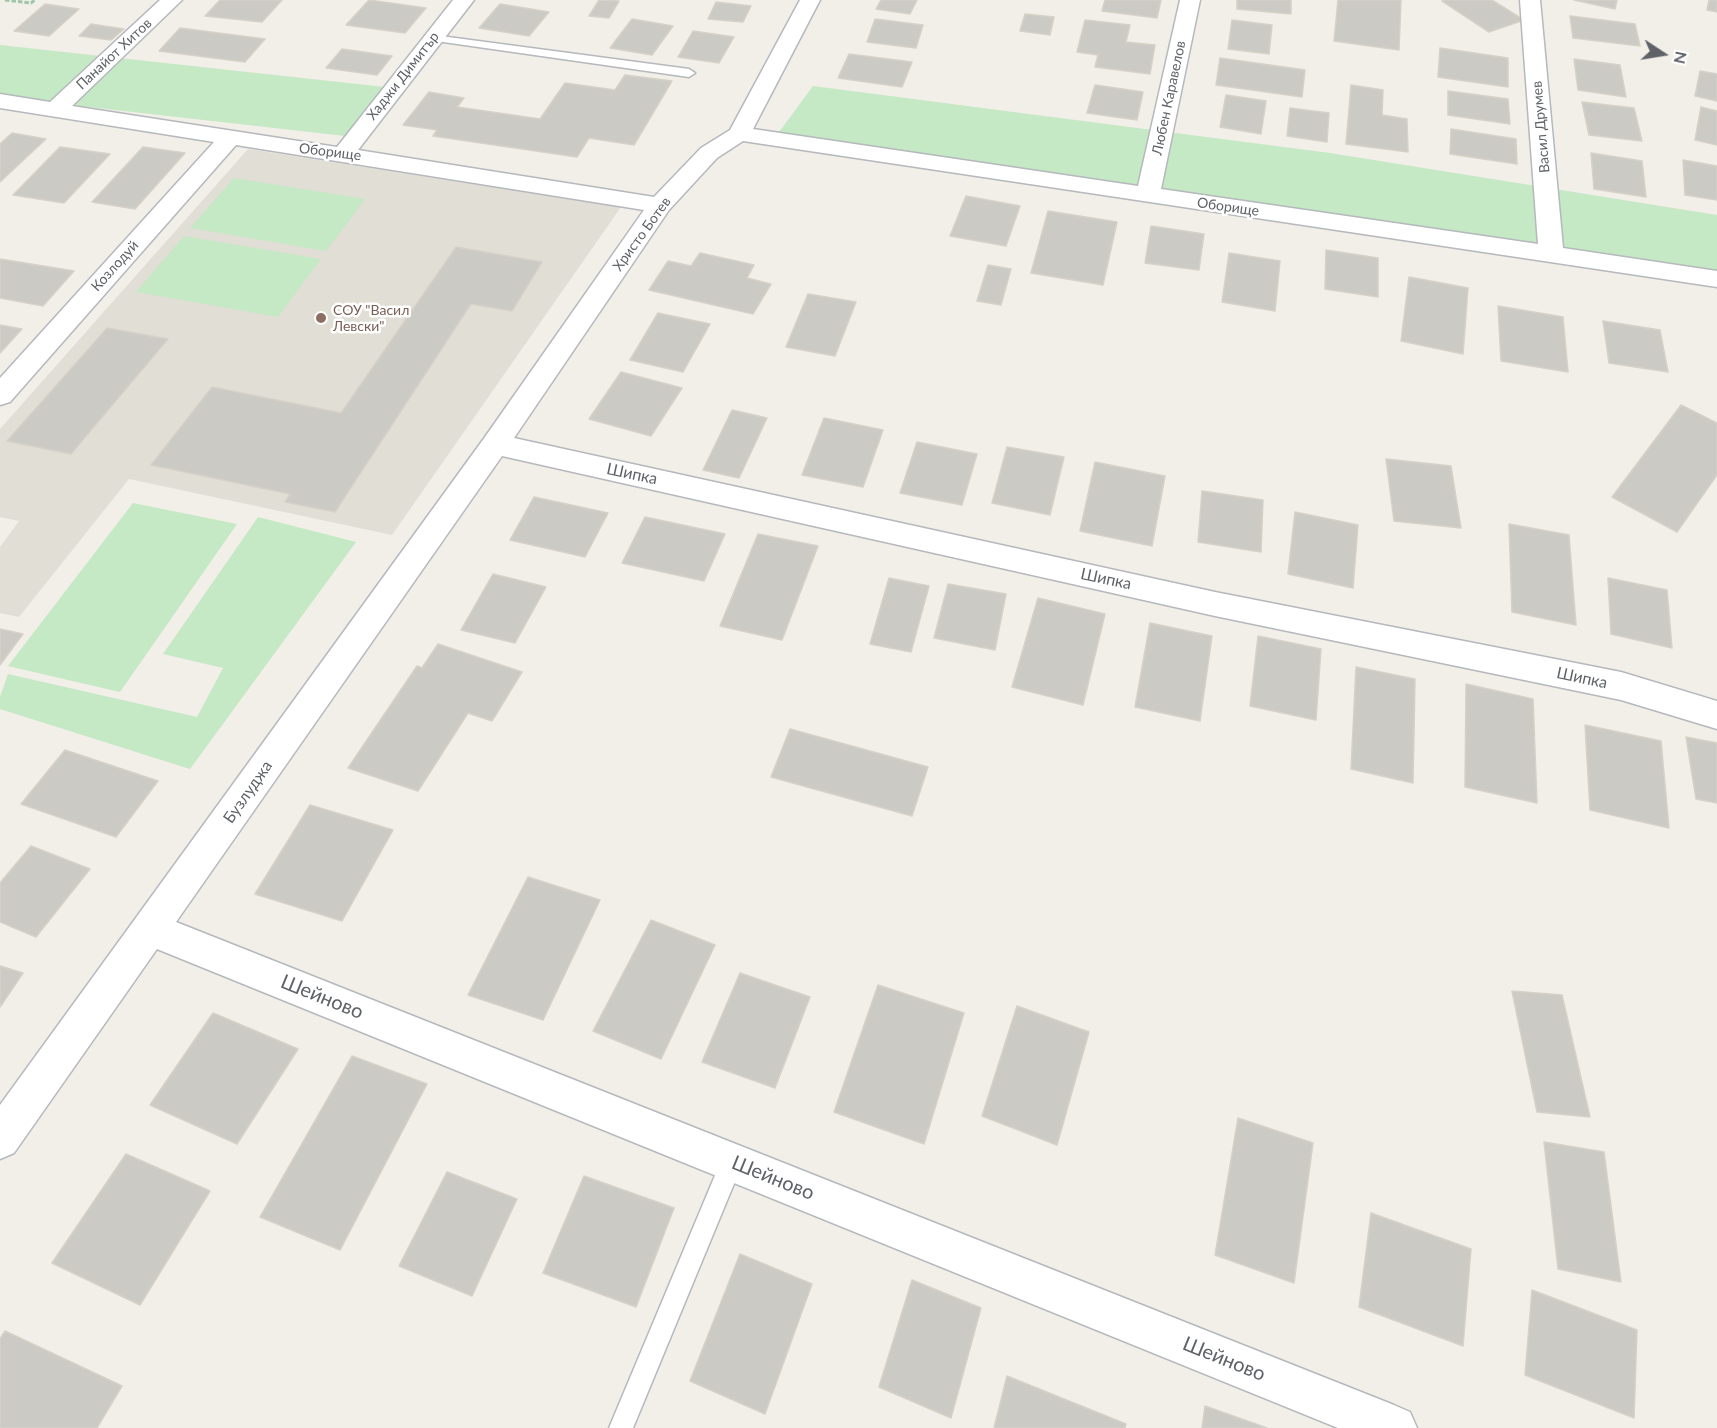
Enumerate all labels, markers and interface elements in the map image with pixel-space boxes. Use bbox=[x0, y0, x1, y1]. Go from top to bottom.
street label: Панайот Хитов bbox=[73, 15, 155, 93]
north arrow bbox=[1633, 24, 1693, 84]
street label: Хаджи Димитър bbox=[363, 29, 443, 123]
street label: Любен Каравелов bbox=[1149, 39, 1189, 157]
text: N bbox=[1671, 50, 1692, 66]
street label: Васил Друмев bbox=[1529, 80, 1553, 174]
street label: Оборище bbox=[298, 140, 362, 164]
street label: Христо Ботев bbox=[610, 194, 674, 274]
street label: Оборище bbox=[1196, 194, 1260, 220]
street label: Козлодуй bbox=[88, 237, 142, 295]
place label: СОУ "Васил Левски" bbox=[333, 302, 409, 334]
marker: СОУ "Васил Левски" bbox=[314, 311, 328, 325]
street label: Шипка bbox=[605, 459, 659, 489]
street label: Шипка bbox=[1079, 564, 1133, 594]
street label: Шипка bbox=[1555, 663, 1609, 693]
street label: Бузлуджа bbox=[219, 757, 277, 827]
street label: Шейново bbox=[277, 970, 367, 1024]
street label: Шейново bbox=[728, 1151, 818, 1205]
street label: Шейново bbox=[1179, 1332, 1269, 1386]

